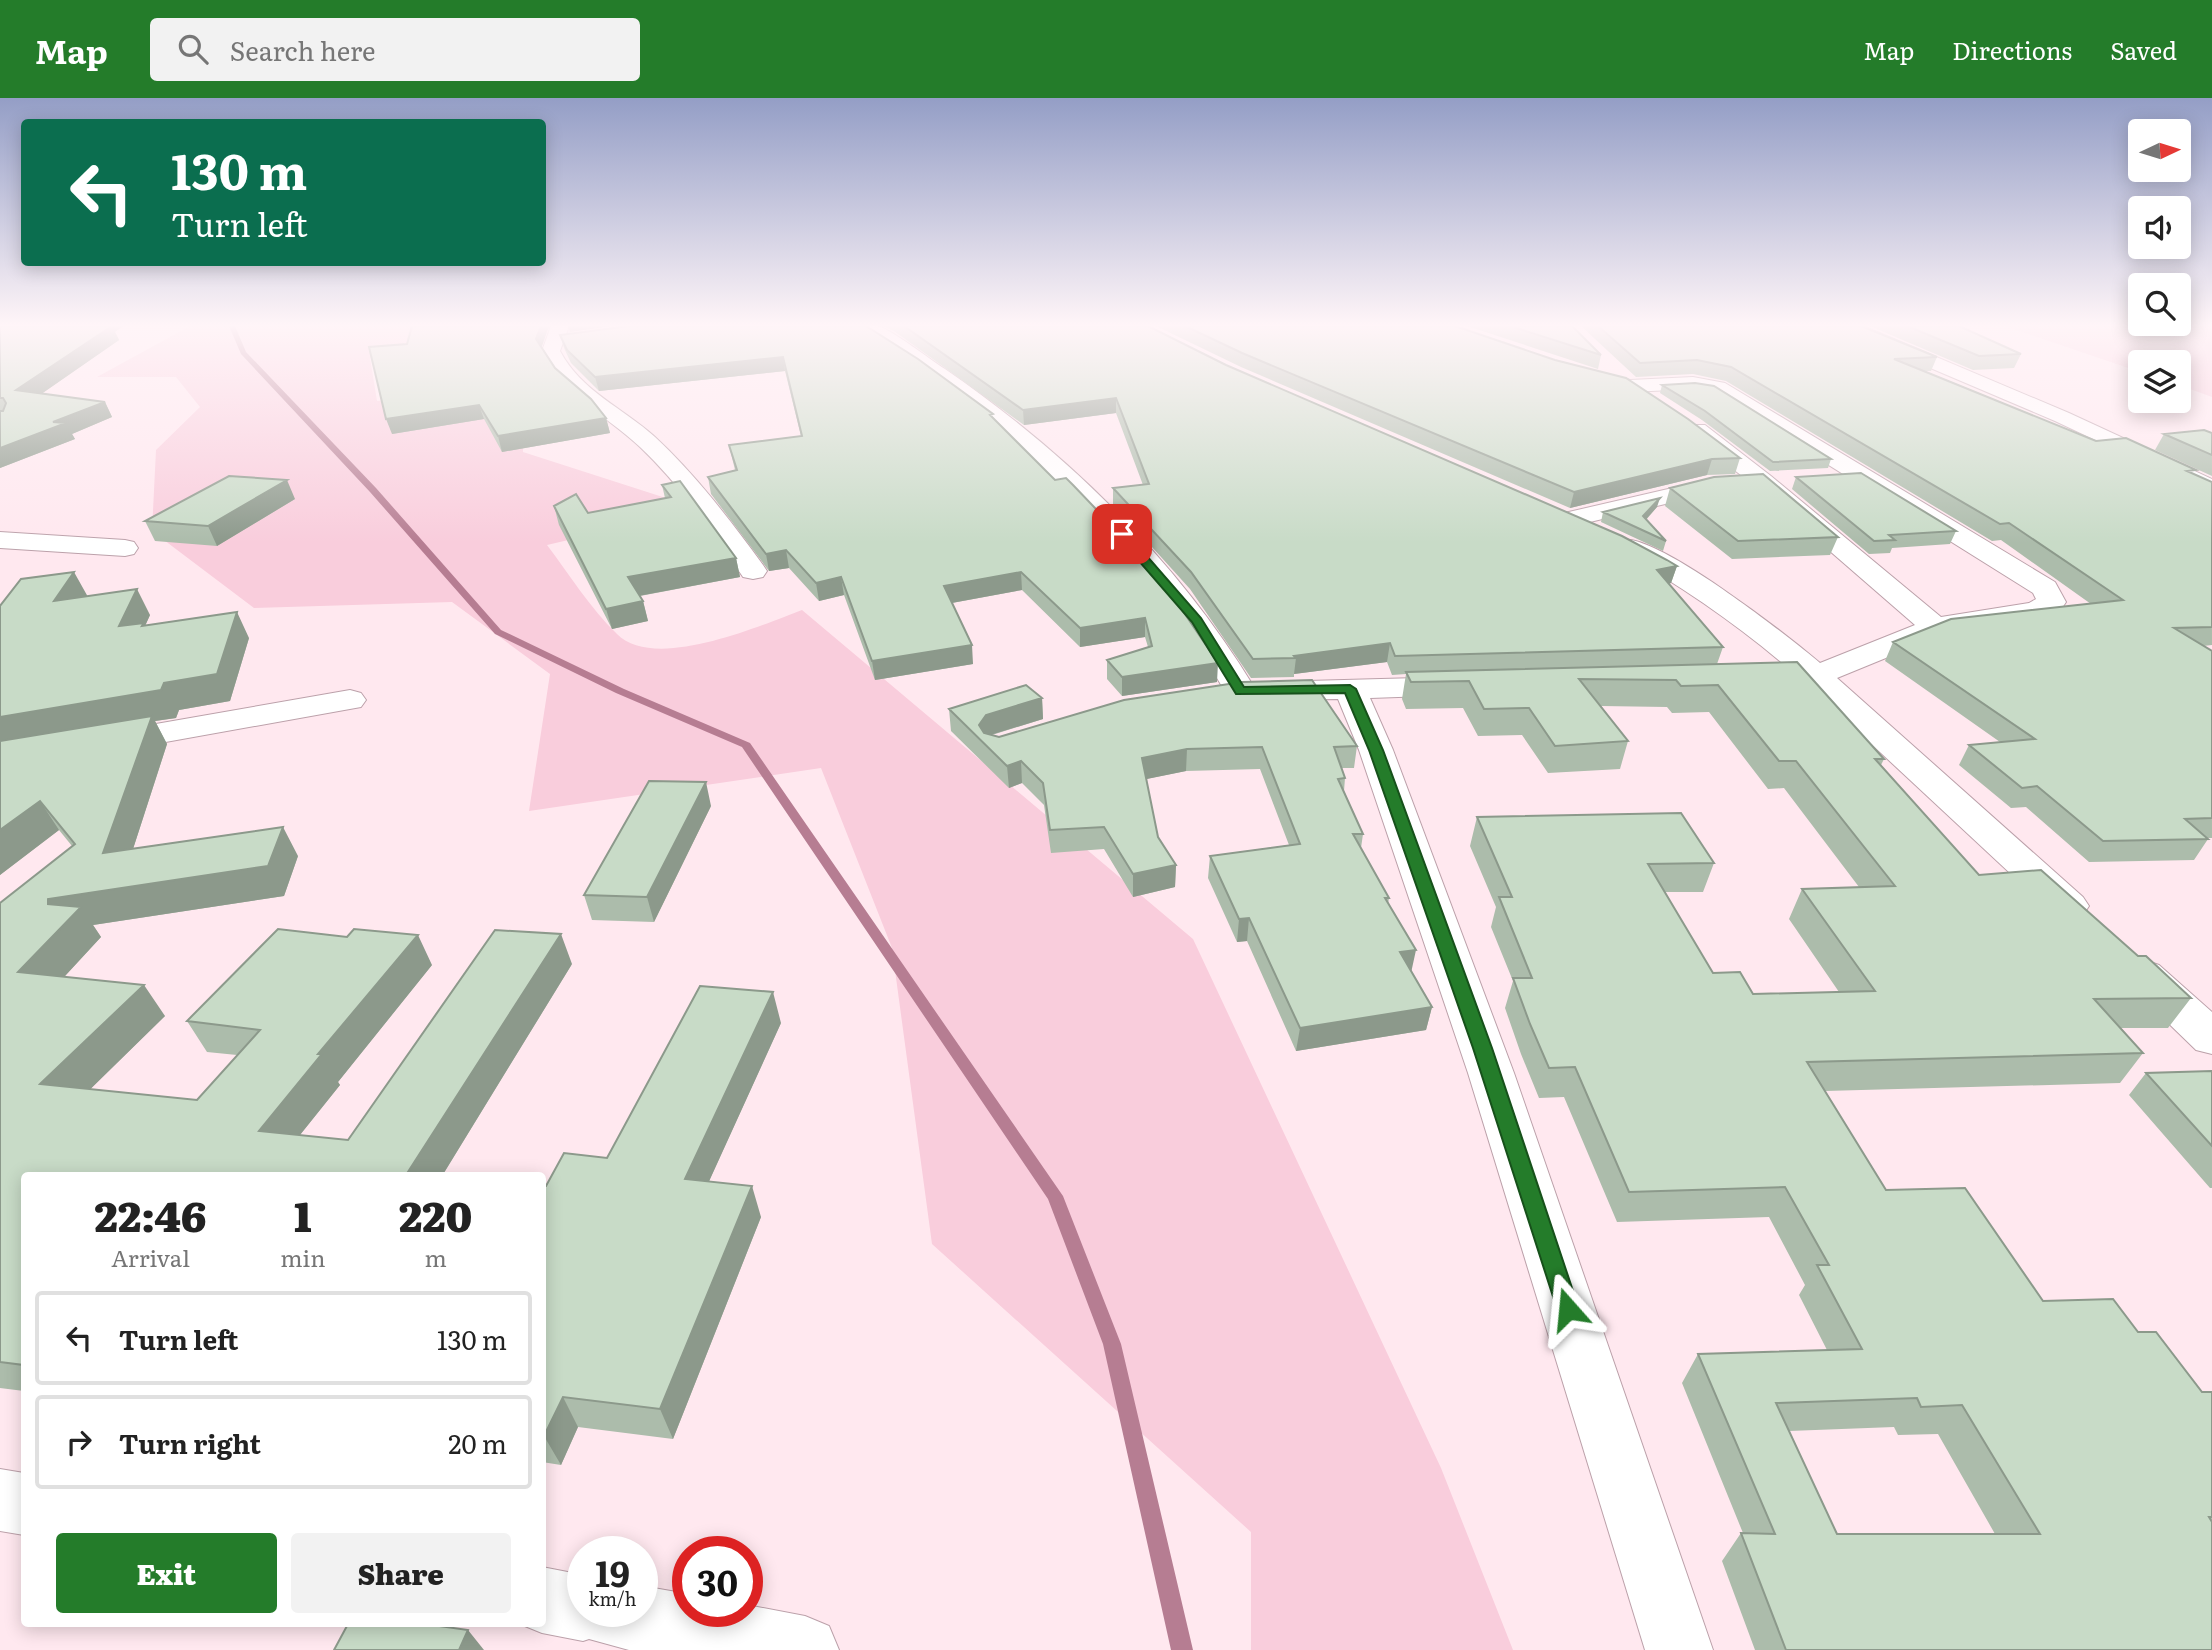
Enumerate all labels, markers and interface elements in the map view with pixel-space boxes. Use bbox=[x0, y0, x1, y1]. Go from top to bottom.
search box bbox=[150, 18, 640, 81]
text: Map bbox=[35, 25, 108, 74]
icon: search bbox=[174, 30, 212, 68]
text: Search here bbox=[230, 30, 376, 69]
text: Map bbox=[1863, 32, 1914, 67]
text: Directions bbox=[1952, 32, 2072, 67]
text: Saved bbox=[2110, 32, 2177, 67]
north arrow bbox=[2128, 119, 2191, 182]
map controls bbox=[2128, 119, 2191, 413]
text: 130 m bbox=[171, 132, 307, 205]
icon: left bbox=[56, 147, 147, 238]
button: sound bbox=[2128, 196, 2191, 259]
text: Turn left bbox=[171, 199, 308, 247]
button: search bbox=[2128, 273, 2191, 336]
button: layers bbox=[2128, 350, 2191, 413]
pin bbox=[1092, 504, 1152, 564]
icon: arrive bbox=[1103, 515, 1141, 553]
text: 22:46 bbox=[95, 1183, 207, 1245]
text: 1 bbox=[294, 1183, 312, 1245]
text: 220 bbox=[399, 1183, 472, 1245]
text: Arrival bbox=[111, 1240, 190, 1274]
text: min bbox=[280, 1240, 325, 1274]
text: m bbox=[425, 1240, 447, 1274]
position arrow bbox=[1531, 1272, 1605, 1346]
icon: left bbox=[60, 1319, 98, 1357]
text: Turn left bbox=[119, 1319, 238, 1358]
text: 130 m bbox=[437, 1319, 507, 1358]
icon: right bbox=[60, 1423, 98, 1461]
text: Turn right bbox=[119, 1423, 261, 1462]
text: 20 m bbox=[448, 1423, 507, 1462]
button: Exit bbox=[56, 1533, 277, 1613]
button: Share bbox=[291, 1533, 511, 1613]
speed limit sign: 30 bbox=[672, 1536, 763, 1627]
text: 19 bbox=[595, 1546, 630, 1598]
text: km/h bbox=[589, 1585, 636, 1612]

